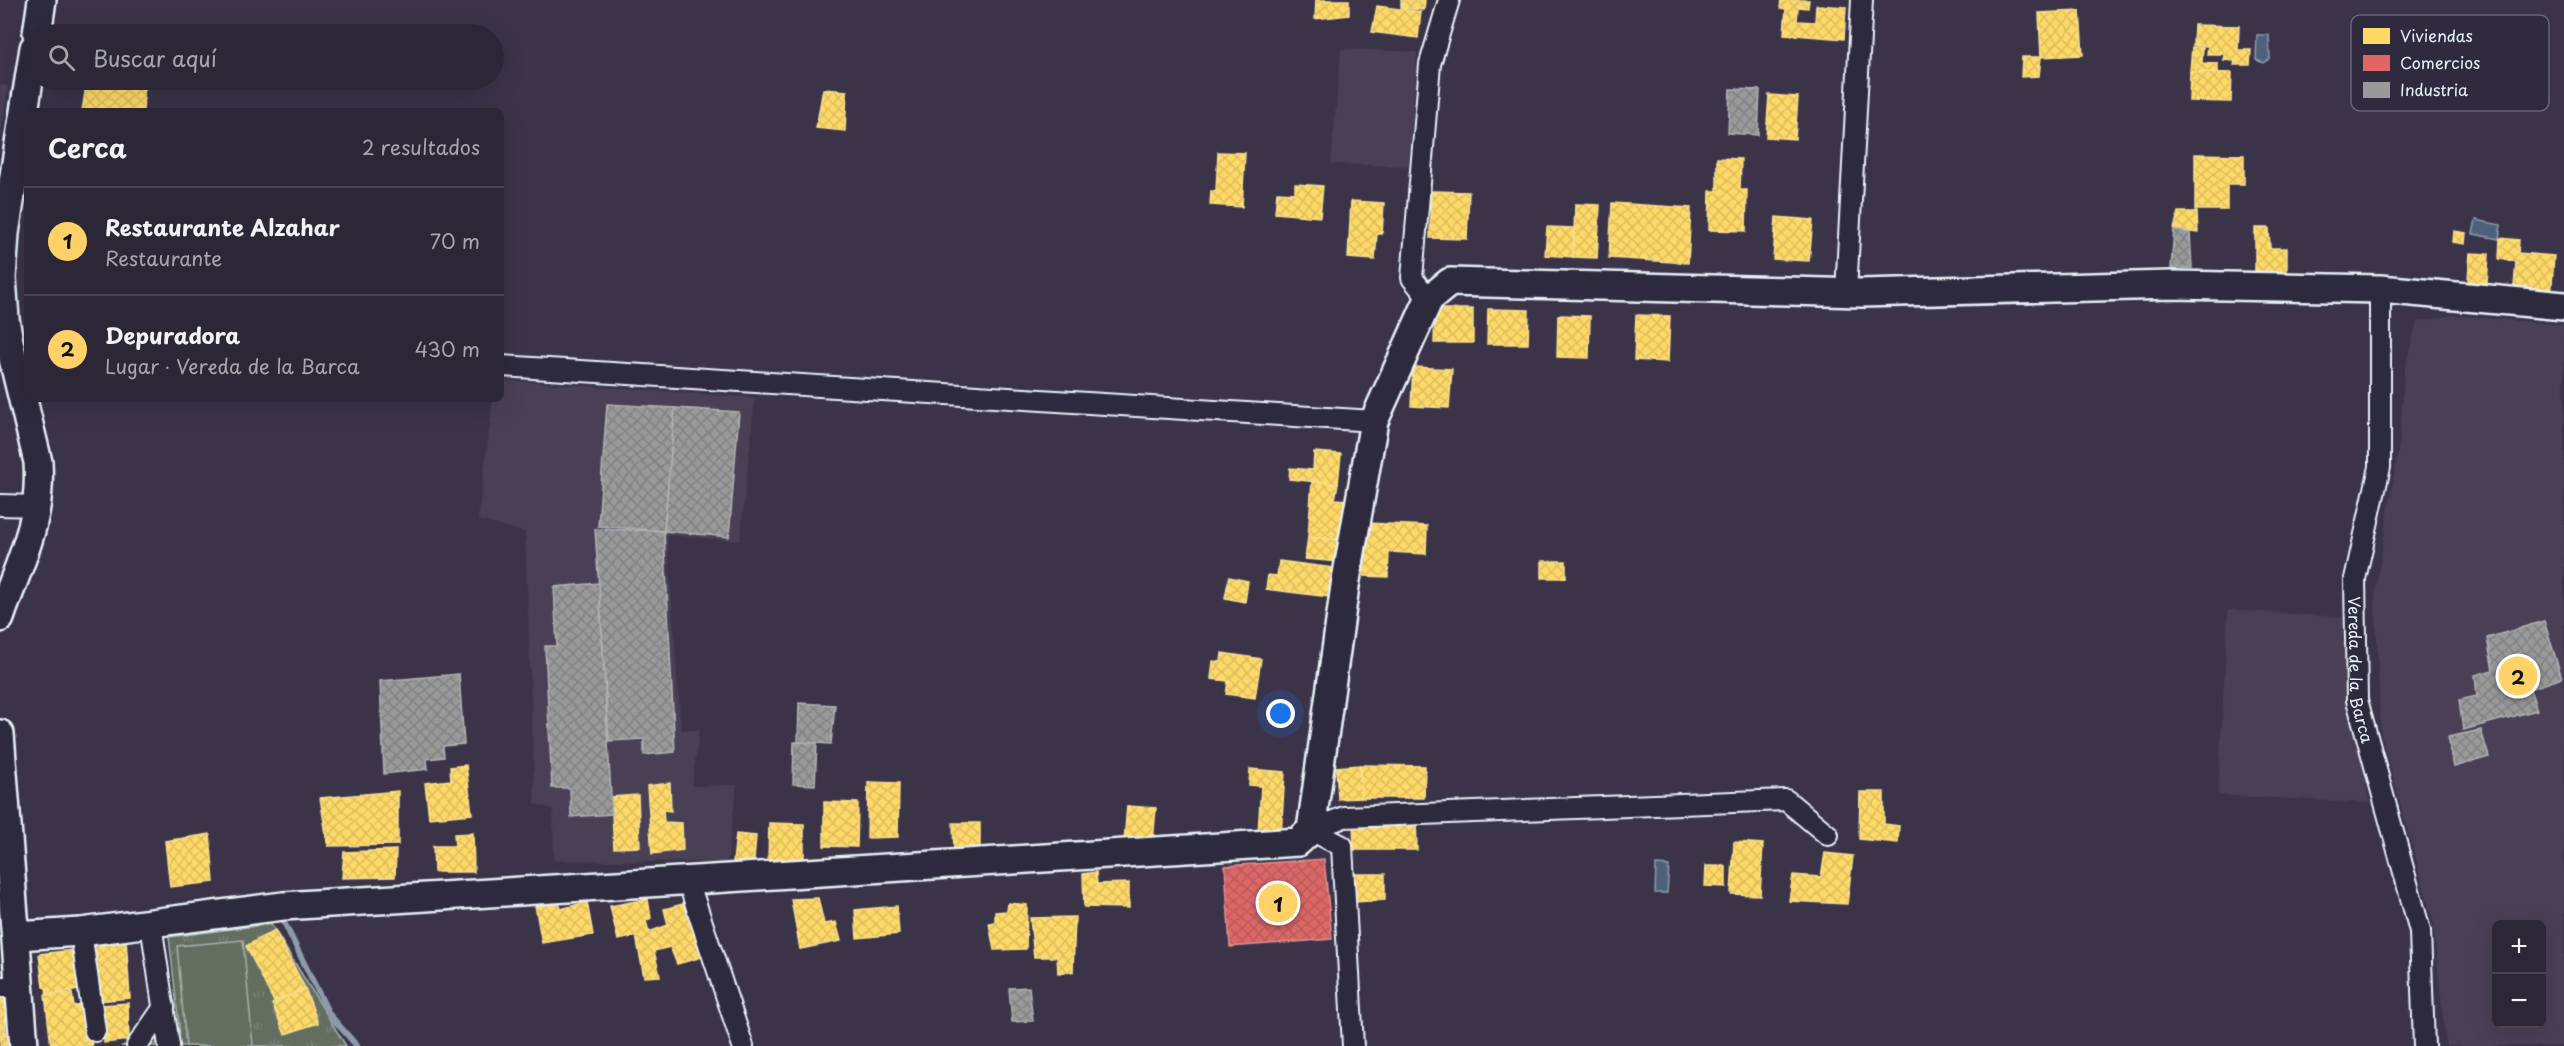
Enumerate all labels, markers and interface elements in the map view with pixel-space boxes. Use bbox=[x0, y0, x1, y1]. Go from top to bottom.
legend bbox=[2351, 15, 2549, 111]
text: Viviendas bbox=[2400, 23, 2473, 47]
search box bbox=[24, 24, 504, 90]
icon: search bbox=[45, 41, 78, 74]
text: Buscar aquí bbox=[93, 41, 217, 74]
text: Comercios bbox=[2400, 50, 2480, 74]
text: Industria bbox=[2400, 77, 2468, 101]
text: Cerca bbox=[48, 128, 127, 167]
text: 2 resultados bbox=[362, 132, 480, 162]
text: Restaurante Alzahar bbox=[105, 210, 340, 243]
text: 1 bbox=[63, 226, 72, 256]
text: 70 m bbox=[430, 226, 480, 256]
text: Restaurante bbox=[105, 243, 222, 273]
text: Depuradora bbox=[105, 318, 240, 351]
text: 2 bbox=[60, 334, 75, 364]
text: 430 m bbox=[415, 334, 480, 364]
text: Lugar · Vereda de la Barca bbox=[105, 351, 360, 381]
street label: Vereda de la Barca bbox=[2343, 596, 2380, 746]
pin: 2 bbox=[2498, 654, 2538, 698]
your location bbox=[1266, 699, 1295, 728]
pin: 1 bbox=[1258, 880, 1298, 926]
map controls bbox=[2492, 920, 2546, 1028]
button: + bbox=[2492, 920, 2546, 974]
button: − bbox=[2492, 974, 2546, 1028]

